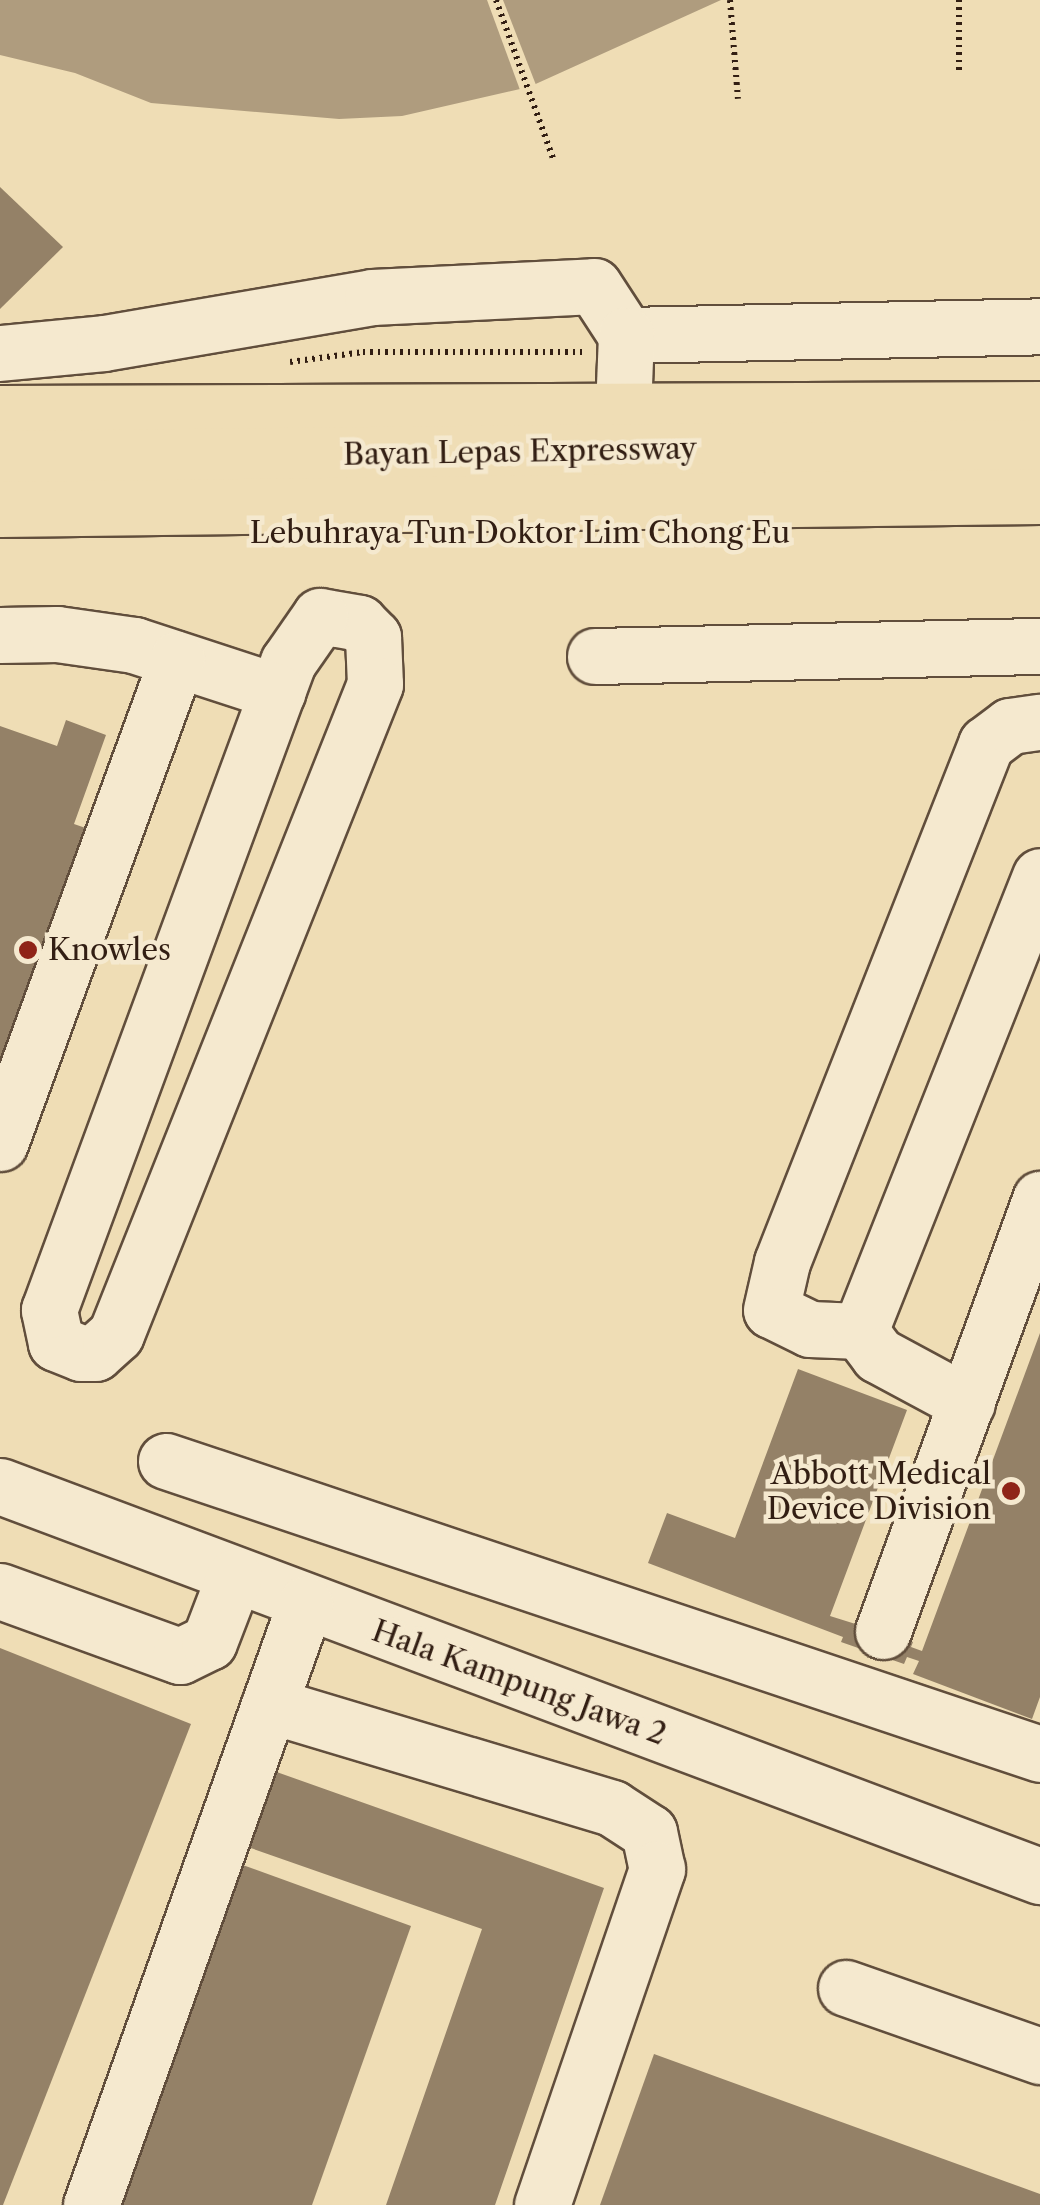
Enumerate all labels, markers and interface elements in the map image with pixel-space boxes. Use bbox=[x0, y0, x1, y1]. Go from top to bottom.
street label: Bayan Lepas Expressway bbox=[343, 431, 697, 473]
street label: Lebuhraya Tun Doktor Lim Chong Eu bbox=[249, 515, 791, 551]
place label: Knowles bbox=[48, 932, 171, 968]
marker: Knowles bbox=[17, 939, 39, 961]
place label: Abbott Medical Device Division bbox=[767, 1456, 991, 1526]
marker: Abbott Medical Device Division bbox=[1000, 1480, 1022, 1502]
street label: Hala Kampung Jawa 2 bbox=[367, 1613, 671, 1753]

